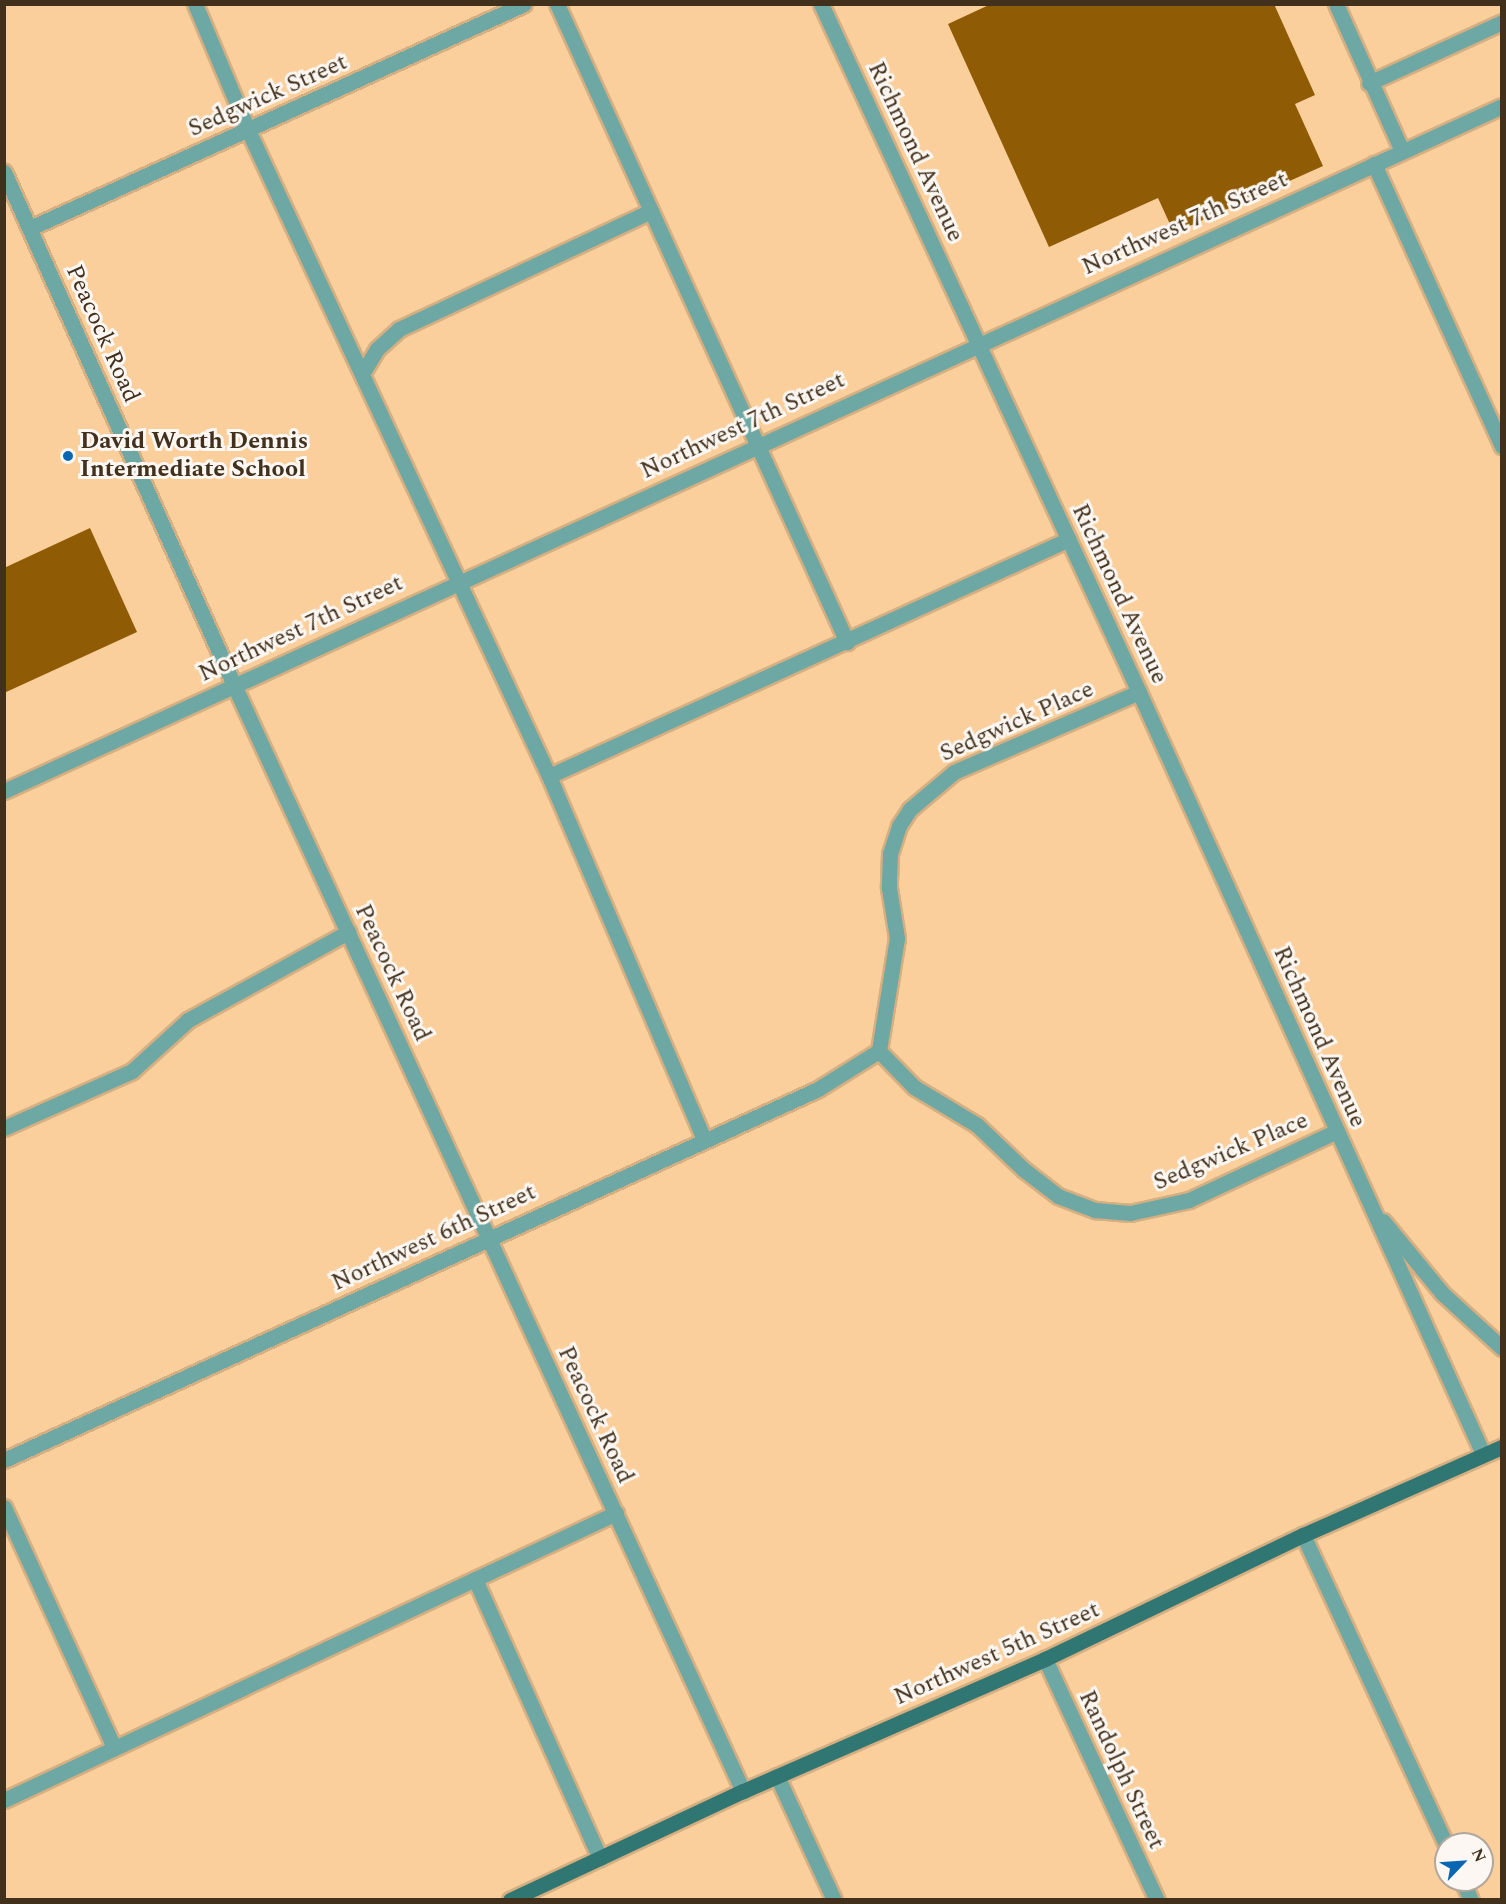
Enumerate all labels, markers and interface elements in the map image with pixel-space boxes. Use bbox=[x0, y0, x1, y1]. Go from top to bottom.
street label: Sedgwick Street bbox=[184, 48, 352, 144]
street label: Richmond Avenue bbox=[861, 58, 969, 246]
street label: Northwest 7th Street bbox=[1078, 166, 1292, 282]
street label: Peacock Road bbox=[59, 261, 145, 407]
street label: Northwest 7th Street bbox=[636, 366, 850, 486]
place label: David Worth Dennis Intermediate School bbox=[80, 428, 308, 484]
marker: David Worth Dennis Intermediate School bbox=[61, 449, 75, 463]
street label: Richmond Avenue bbox=[1065, 500, 1173, 688]
street label: Northwest 7th Street bbox=[194, 569, 408, 689]
street label: Sedgwick Place bbox=[936, 675, 1098, 769]
street label: Peacock Road bbox=[348, 900, 436, 1046]
street label: Richmond Avenue bbox=[1266, 942, 1372, 1132]
street label: Sedgwick Place bbox=[1149, 1107, 1313, 1197]
street label: Northwest 6th Street bbox=[327, 1178, 541, 1298]
street label: Peacock Road bbox=[551, 1342, 639, 1488]
street label: Northwest 5th Street bbox=[890, 1596, 1104, 1712]
street label: Randolph Street bbox=[1072, 1686, 1170, 1854]
north arrow bbox=[1434, 1832, 1494, 1892]
text: N bbox=[1465, 1844, 1492, 1866]

